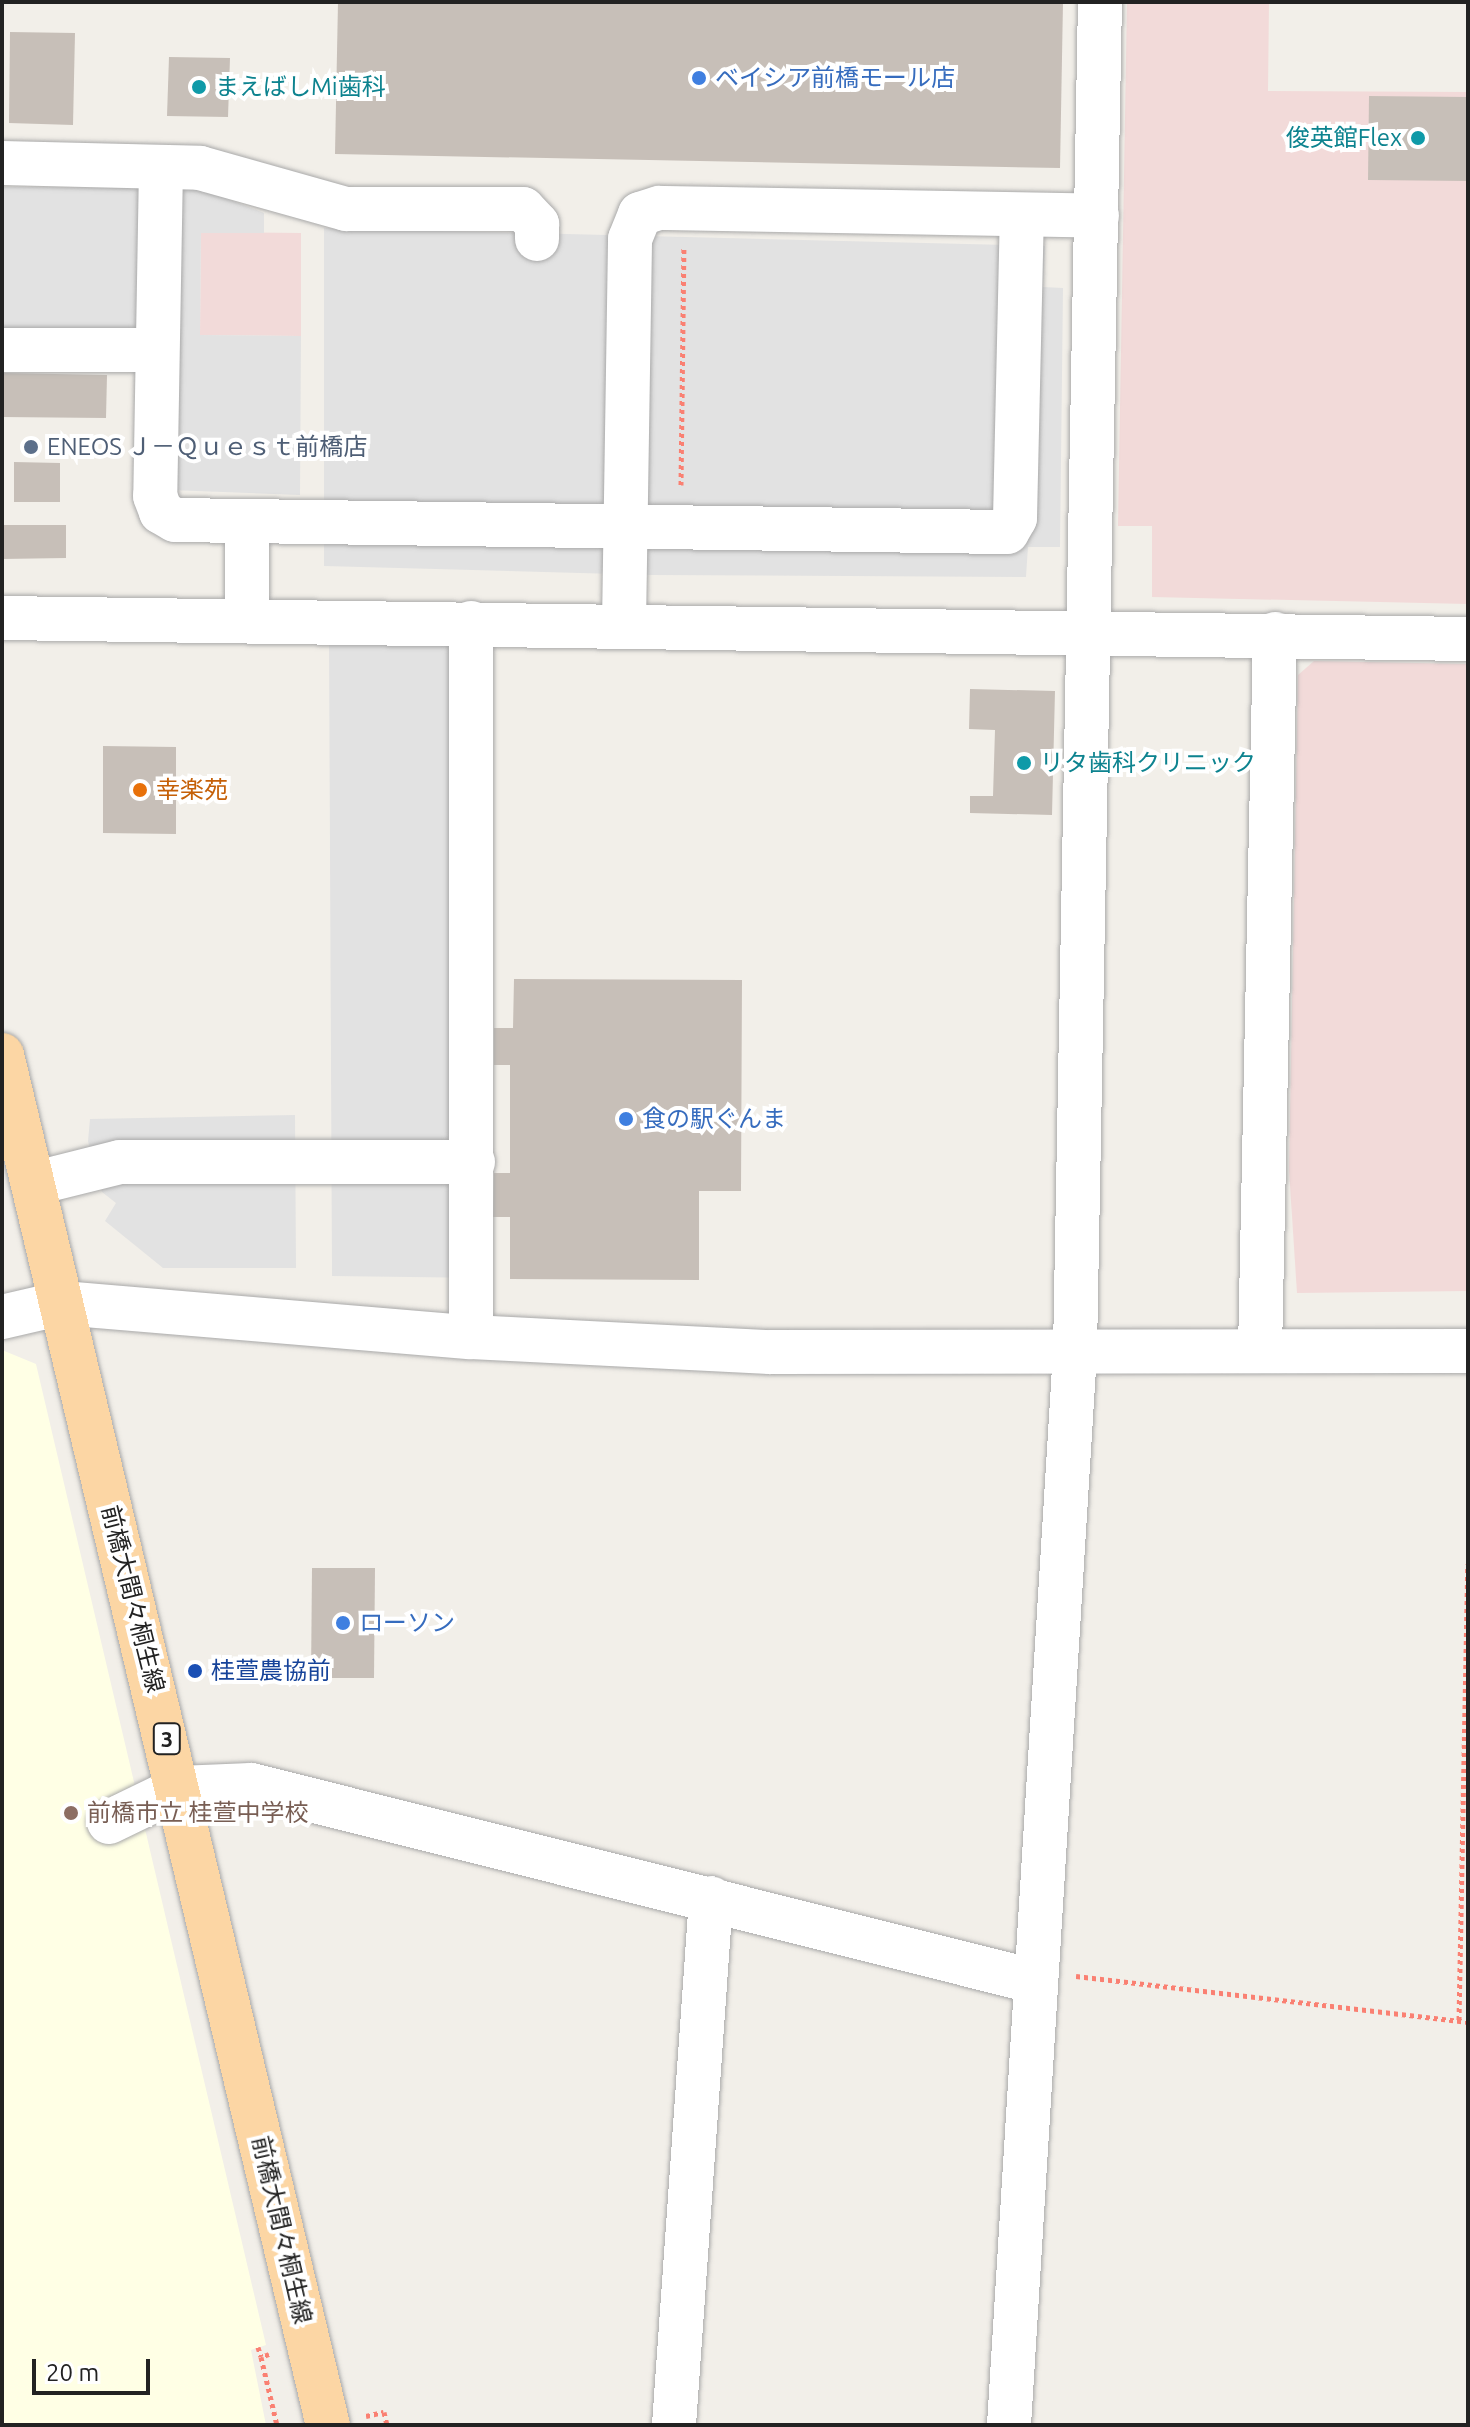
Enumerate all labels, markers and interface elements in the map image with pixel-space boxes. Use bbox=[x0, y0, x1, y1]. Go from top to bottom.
place label: ベイシア前橋モール店 bbox=[715, 64, 955, 92]
marker: ベイシア前橋モール店 bbox=[690, 69, 708, 87]
place label: まえばしMi歯科 bbox=[215, 73, 386, 101]
marker: まえばしMi歯科 bbox=[190, 78, 208, 96]
place label: 俊英館Flex bbox=[1286, 124, 1402, 152]
marker: 俊英館Flex bbox=[1409, 129, 1427, 147]
place label: ENEOS Ｊ－Ｑｕｅｓｔ前橋店 bbox=[47, 433, 367, 461]
marker: ENEOS Ｊ－Ｑｕｅｓｔ前橋店 bbox=[22, 438, 40, 456]
place label: リタ歯科クリニック bbox=[1040, 749, 1256, 777]
marker: リタ歯科クリニック bbox=[1015, 754, 1033, 772]
place label: 幸楽苑 bbox=[156, 776, 228, 804]
marker: 幸楽苑 bbox=[131, 781, 149, 799]
place label: 食の駅ぐんま bbox=[642, 1105, 786, 1133]
marker: 食の駅ぐんま bbox=[617, 1110, 635, 1128]
street label: 前橋大間々桐生線 bbox=[96, 1502, 170, 1696]
place label: ローソン bbox=[359, 1609, 455, 1637]
marker: ローソン bbox=[334, 1614, 352, 1632]
place label: 桂萱農協前 bbox=[211, 1657, 331, 1685]
marker: 桂萱農協前 bbox=[186, 1662, 204, 1680]
road number: 3 bbox=[151, 1721, 183, 1757]
place label: 前橋市立 桂萱中学校 bbox=[87, 1799, 308, 1827]
marker: 前橋市立 桂萱中学校 bbox=[62, 1804, 80, 1822]
street label: 前橋大間々桐生線 bbox=[246, 2133, 318, 2327]
scale bar bbox=[36, 2343, 154, 2393]
text: 20 m bbox=[46, 2359, 99, 2386]

